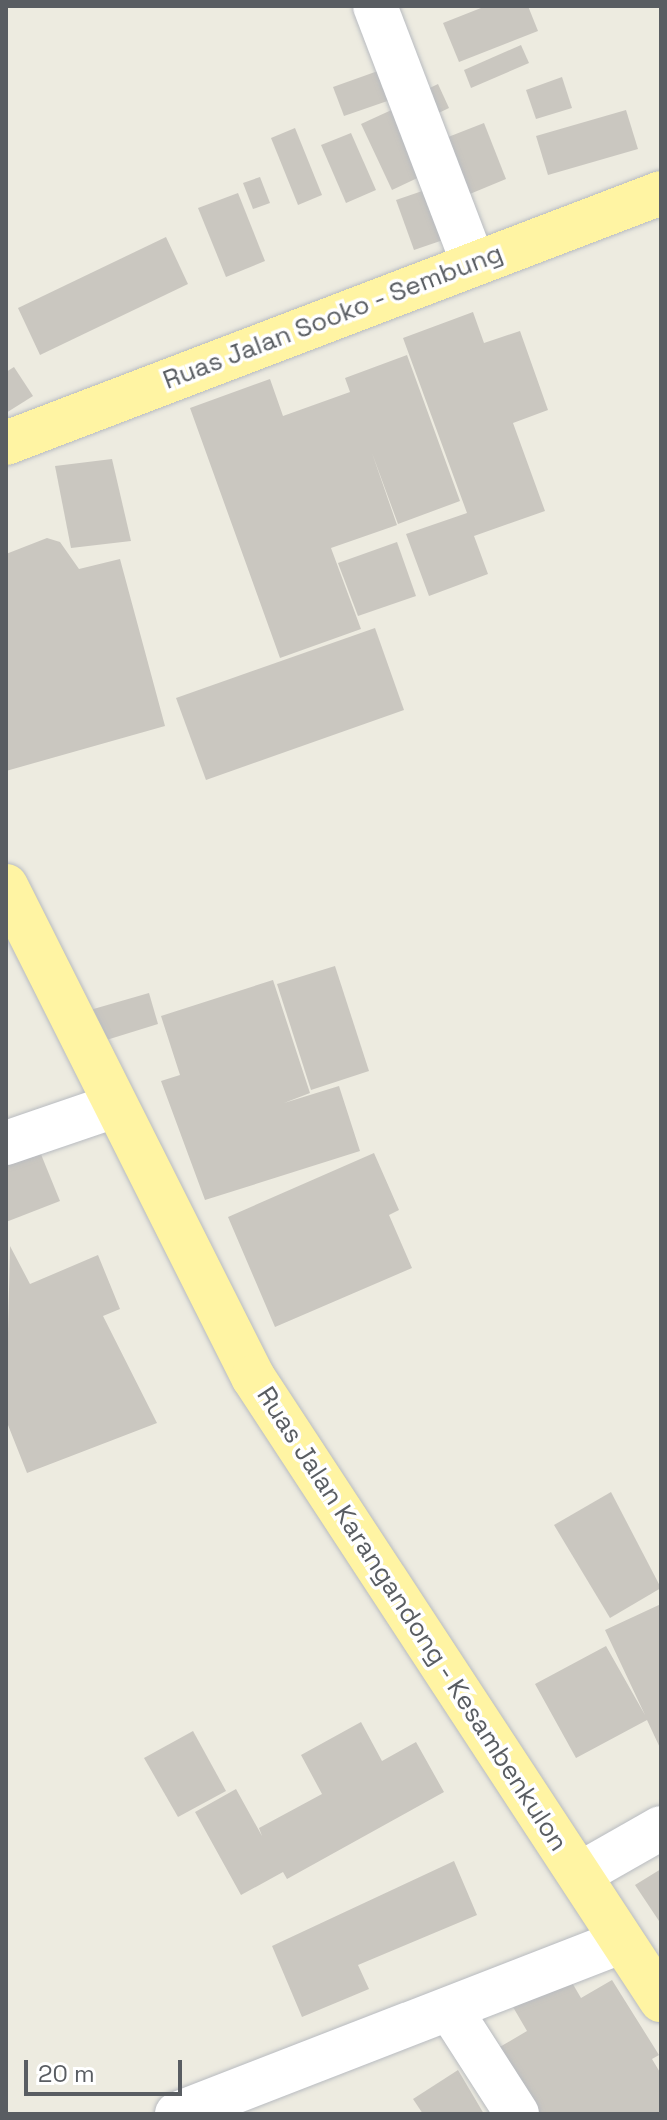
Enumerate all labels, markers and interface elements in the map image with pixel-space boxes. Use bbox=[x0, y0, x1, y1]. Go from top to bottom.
street label: Ruas Jalan Sooko - Sembung bbox=[158, 237, 508, 397]
street label: Ruas Jalan Karangandong - Kesambenkulon bbox=[250, 1381, 574, 1857]
scale bar bbox=[28, 2044, 186, 2094]
text: 20 m bbox=[38, 2058, 95, 2089]

